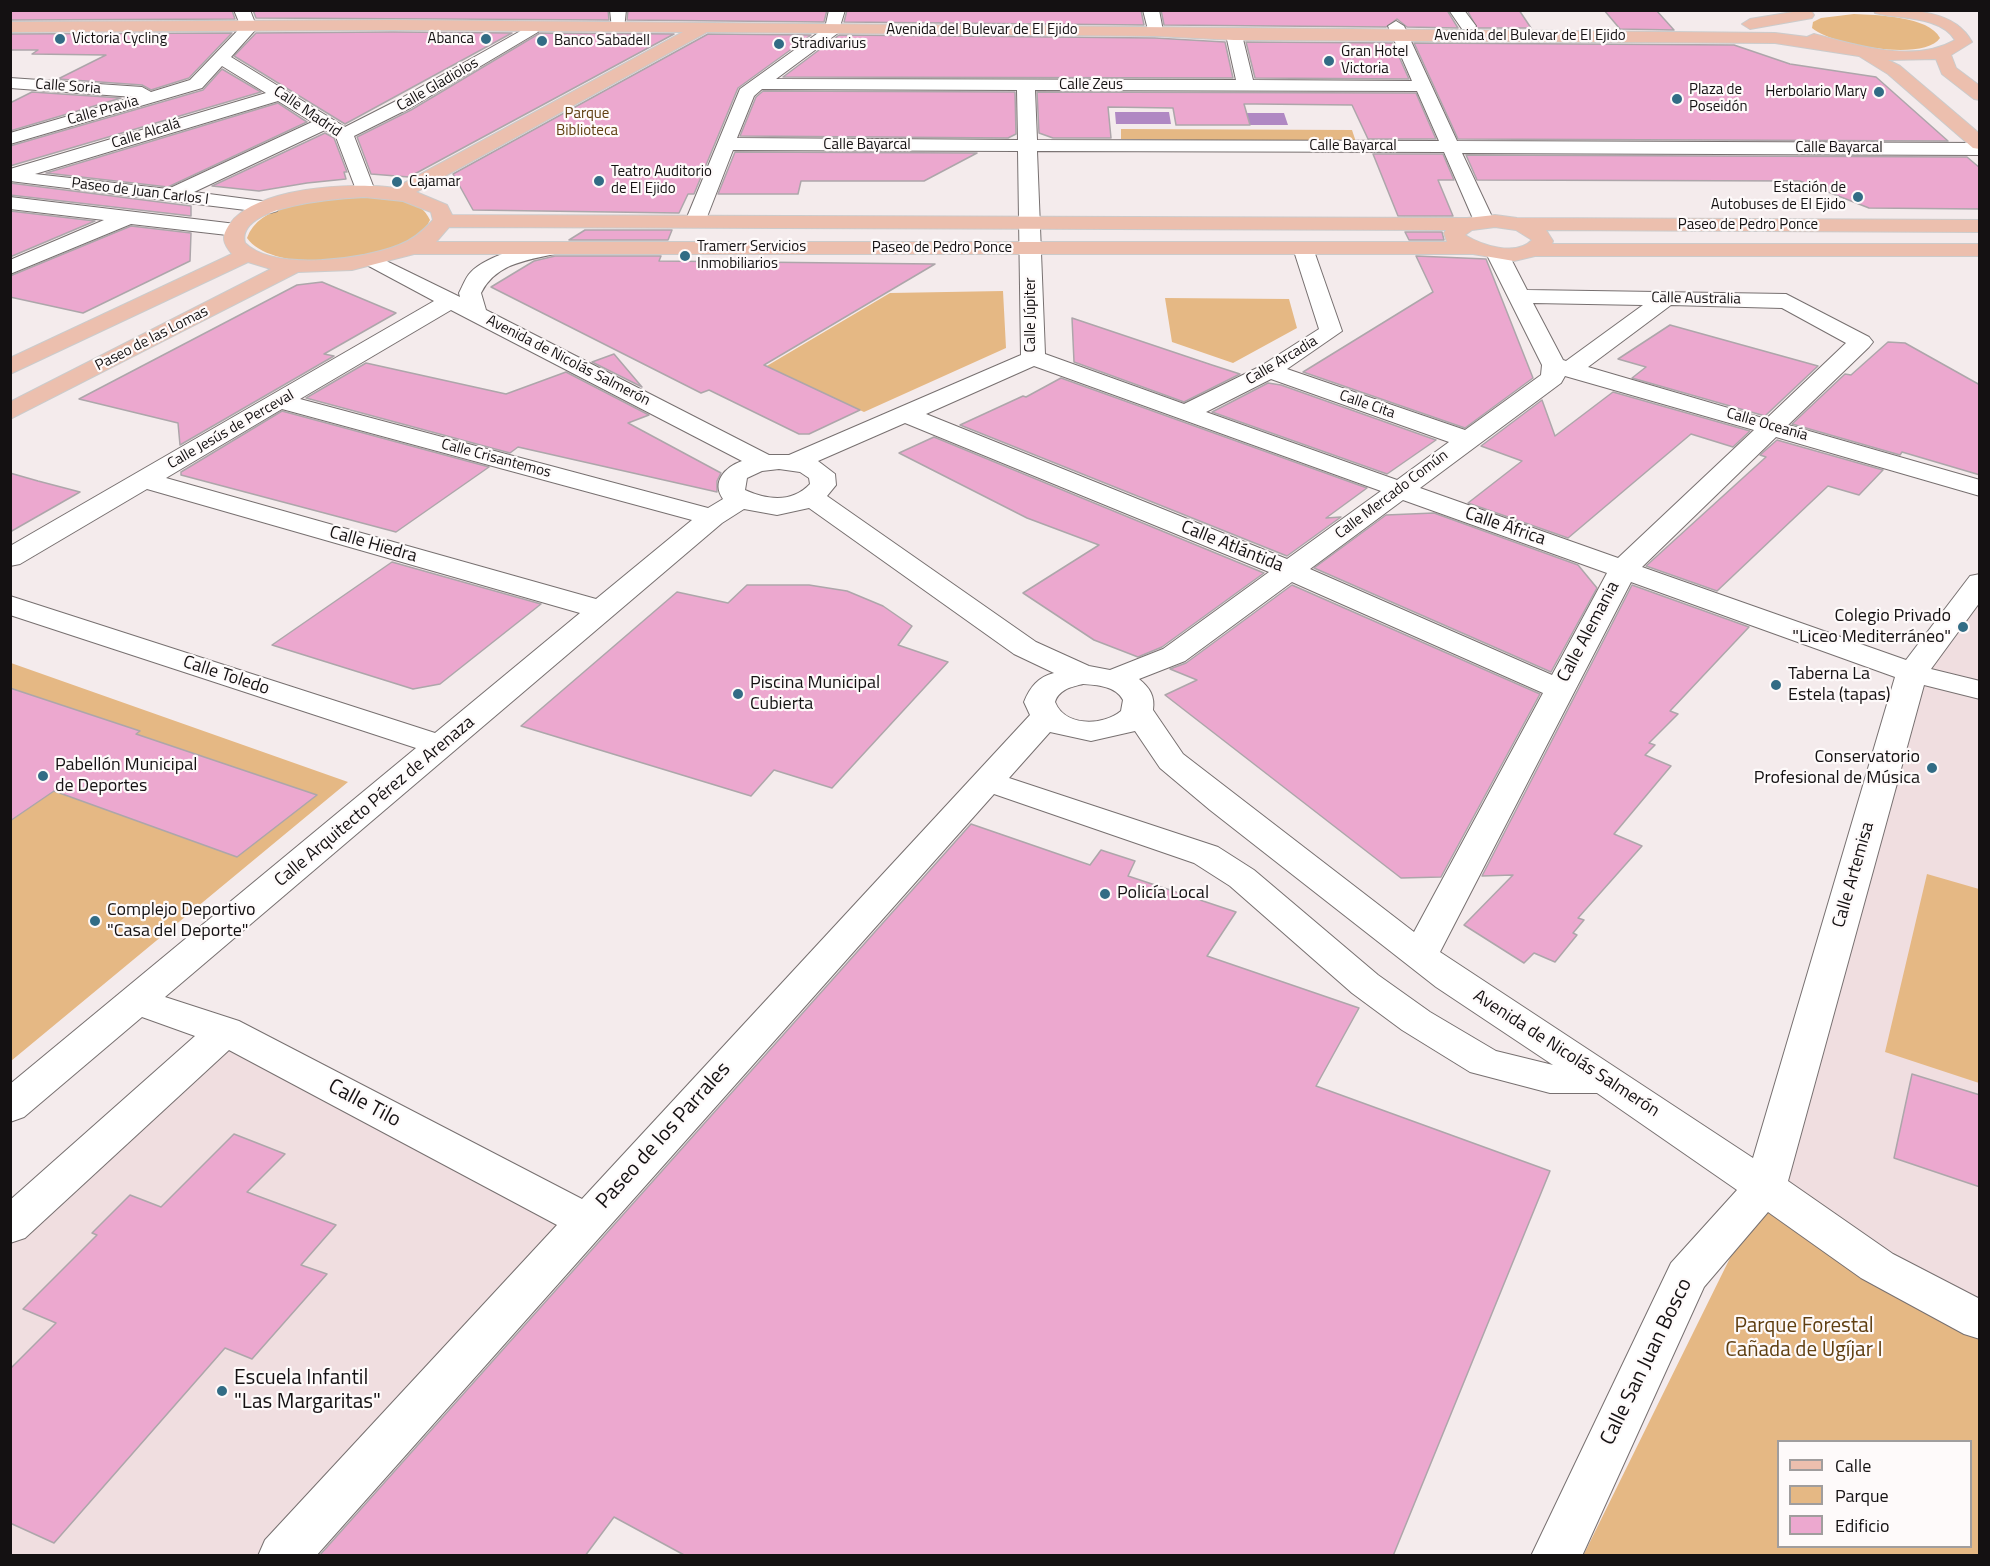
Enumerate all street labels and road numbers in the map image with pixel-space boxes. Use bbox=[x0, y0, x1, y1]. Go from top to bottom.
street label: Avenida del Bulevar de El Ejido bbox=[886, 21, 1078, 39]
street label: Avenida del Bulevar de El Ejido bbox=[1434, 27, 1626, 45]
street label: Calle Gladiolos bbox=[394, 54, 482, 116]
street label: Calle Soria bbox=[35, 76, 101, 98]
street label: Calle Zeus bbox=[1059, 76, 1123, 94]
street label: Calle Madrid bbox=[270, 83, 344, 141]
street label: Calle Pravia bbox=[65, 92, 141, 130]
street label: Calle Alcalá bbox=[109, 115, 183, 153]
street label: Calle Bayarcal bbox=[823, 136, 911, 154]
street label: Calle Bayarcal bbox=[1309, 137, 1397, 155]
street label: Calle Bayarcal bbox=[1795, 139, 1883, 157]
street label: Paseo de Juan Carlos I bbox=[70, 175, 210, 209]
street label: Paseo de Pedro Ponce bbox=[1678, 216, 1818, 234]
street label: Paseo de Pedro Ponce bbox=[872, 239, 1012, 257]
street label: Calle Júpiter bbox=[1022, 278, 1040, 352]
street label: Calle Australia bbox=[1651, 289, 1741, 309]
street label: Paseo de las Lomas bbox=[93, 303, 211, 375]
street label: Avenida de Nicolás Salmerón bbox=[483, 312, 653, 410]
street label: Calle Arcadia bbox=[1243, 333, 1321, 389]
street label: Calle Jesús de Perceval bbox=[165, 387, 297, 473]
street label: Calle Cita bbox=[1337, 387, 1397, 423]
street label: Calle Oceanía bbox=[1724, 405, 1810, 445]
street label: Calle Crisantemos bbox=[439, 436, 553, 482]
street label: Calle Mercado Común bbox=[1332, 447, 1452, 543]
street label: Calle África bbox=[1462, 503, 1548, 551]
street label: Calle Atlántida bbox=[1178, 517, 1286, 577]
street label: Calle Hiedra bbox=[327, 522, 419, 568]
street label: Calle Alemania bbox=[1553, 578, 1625, 686]
street label: Calle Toledo bbox=[180, 652, 272, 700]
street label: Calle Arquitecto Pérez de Arenaza bbox=[271, 712, 479, 892]
street label: Calle Artemisa bbox=[1829, 820, 1879, 930]
street label: Avenida de Nicolás Salmerón bbox=[1469, 986, 1663, 1122]
street label: Paseo de los Parrales bbox=[591, 1057, 737, 1215]
street label: Calle Tilo bbox=[323, 1074, 405, 1134]
street label: Calle San Juan Bosco bbox=[1596, 1275, 1698, 1449]

